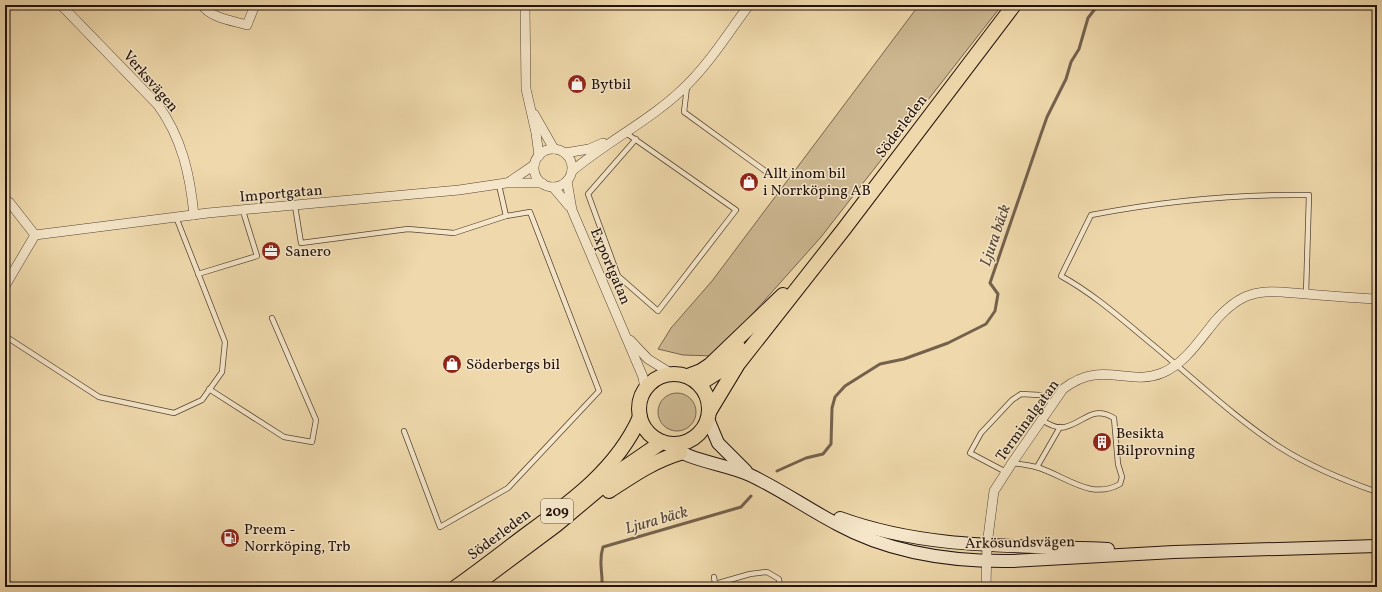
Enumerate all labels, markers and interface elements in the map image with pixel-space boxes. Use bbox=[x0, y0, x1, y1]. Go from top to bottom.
street label: Verksvägen bbox=[117, 47, 183, 117]
shop icon: Bytbil bbox=[566, 73, 588, 95]
place label: Bytbil bbox=[591, 75, 631, 96]
street label: Söderleden bbox=[871, 91, 933, 163]
place label: Allt inom bil i Norrköping AB bbox=[763, 164, 871, 202]
shop icon: Allt inom bil i Norrköping AB bbox=[738, 171, 760, 193]
street label: Importgatan bbox=[239, 180, 324, 209]
water label: Ljura bäck bbox=[975, 201, 1017, 270]
street label: Exportgatan bbox=[584, 225, 635, 308]
office icon: Sanero bbox=[260, 240, 282, 262]
place label: Sanero bbox=[285, 242, 331, 263]
shop icon: Söderbergs bil bbox=[441, 353, 463, 375]
place label: Söderbergs bil bbox=[466, 355, 560, 376]
street label: Terminalgatan bbox=[991, 376, 1065, 466]
place label: Besikta Bilprovning bbox=[1116, 424, 1195, 462]
building icon: Besikta Bilprovning bbox=[1091, 431, 1113, 453]
road number: 209 bbox=[541, 499, 573, 523]
water label: Ljura bäck bbox=[623, 501, 691, 540]
street label: Söderleden bbox=[464, 504, 536, 566]
place label: Preem - Norrköping, Trb bbox=[244, 520, 350, 558]
fuel station icon: Preem - Norrköping, Trb bbox=[219, 527, 241, 549]
street label: Arkösundsvägen bbox=[965, 532, 1075, 555]

